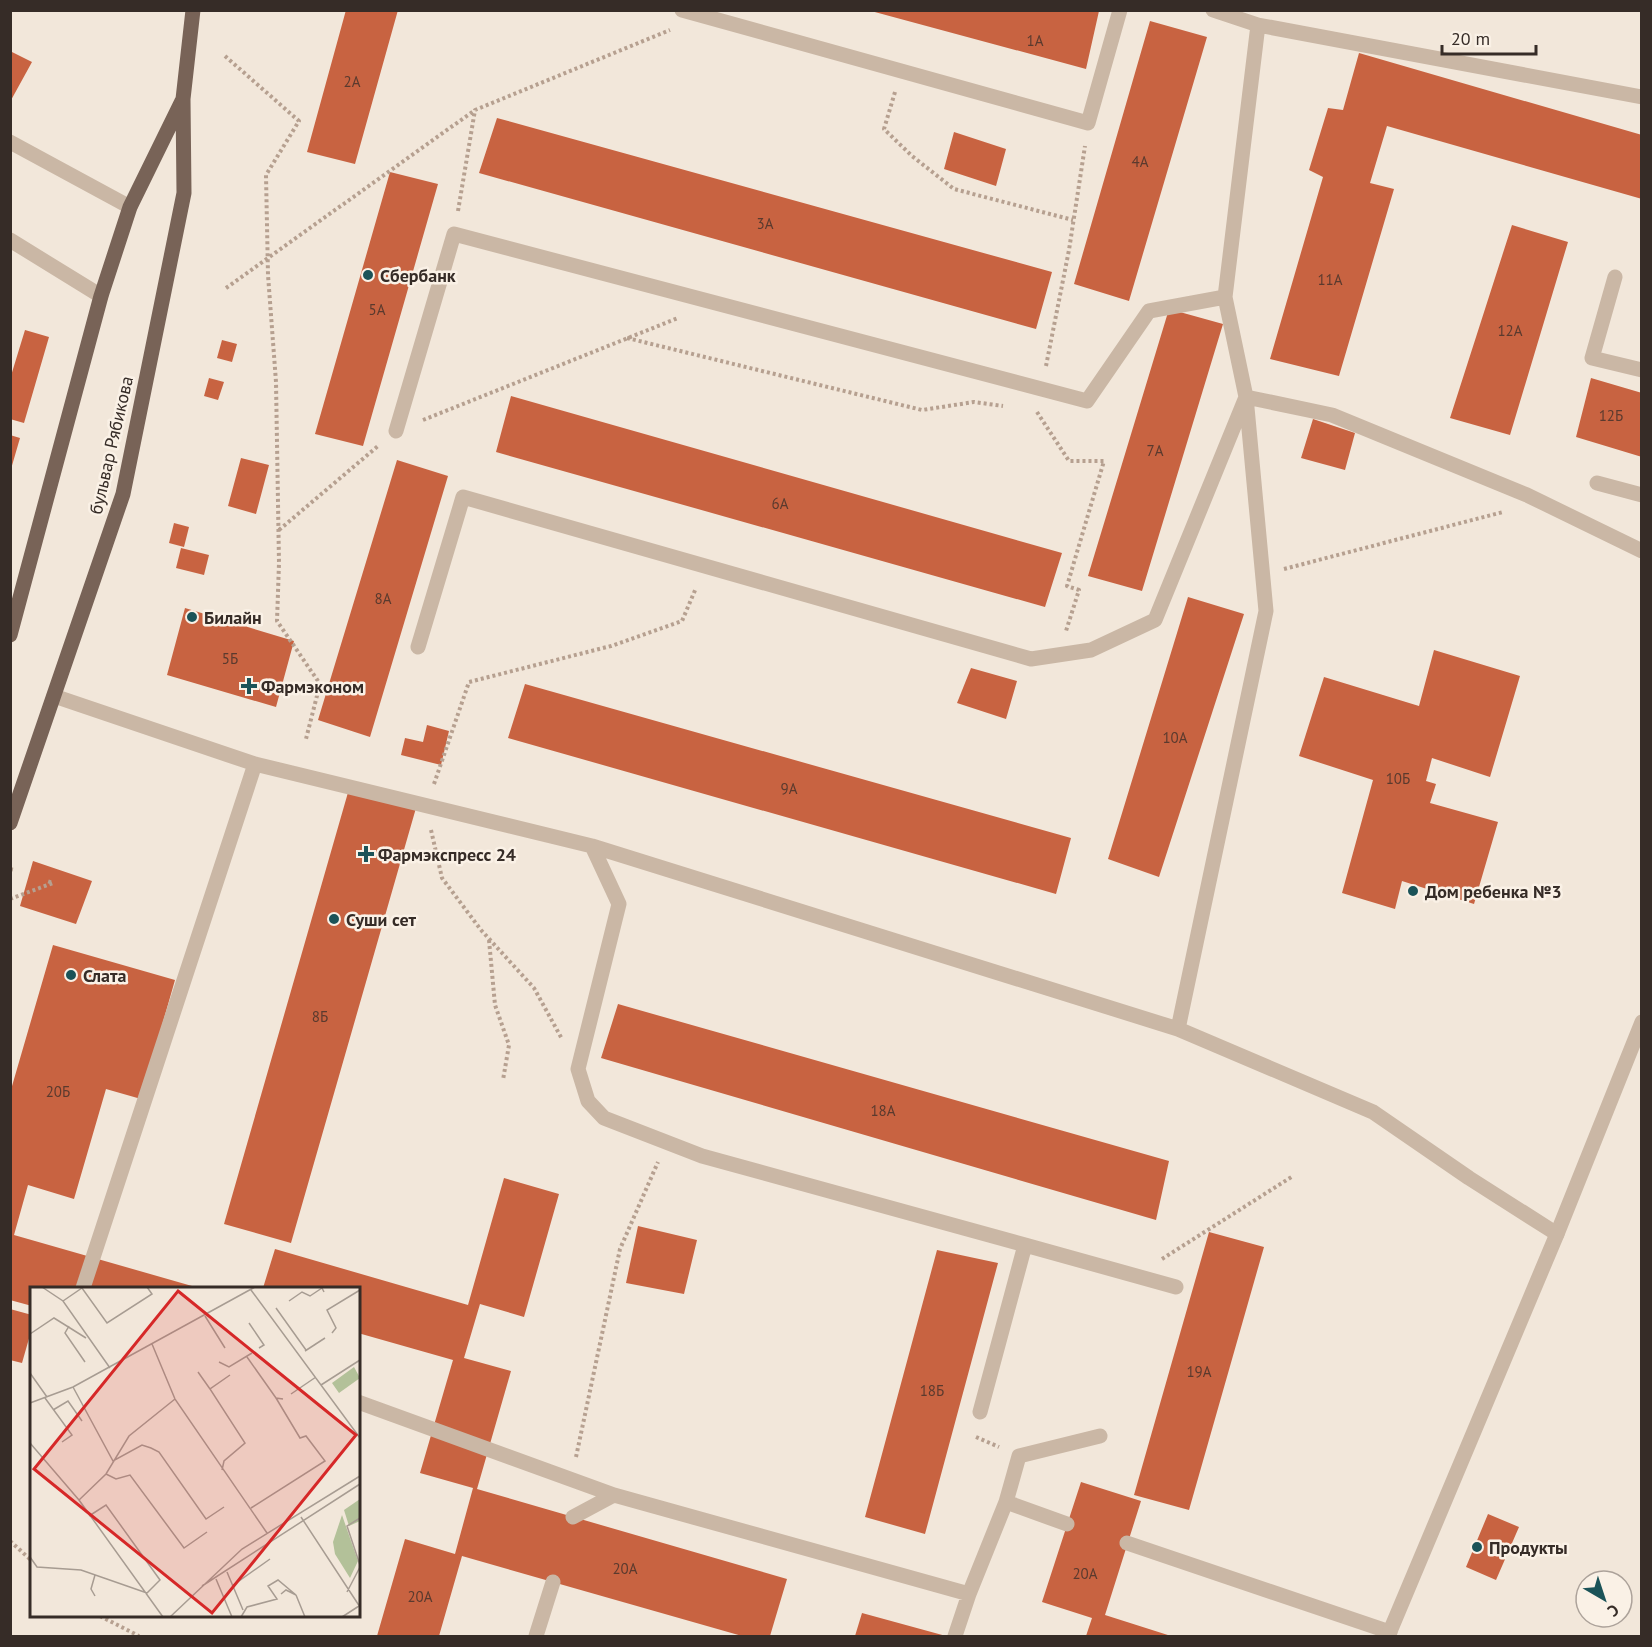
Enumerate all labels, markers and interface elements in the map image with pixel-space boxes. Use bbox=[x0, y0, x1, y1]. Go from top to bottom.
scale bar bbox=[1442, 18, 1536, 56]
text: 20 m bbox=[1451, 27, 1490, 50]
house number: 1А bbox=[1027, 31, 1044, 50]
house number: 2А bbox=[344, 72, 361, 91]
house number: 4А bbox=[1132, 152, 1149, 171]
house number: 3А bbox=[757, 214, 774, 233]
place label: Сбербанк bbox=[380, 264, 456, 287]
marker: Сбербанк bbox=[361, 268, 375, 282]
house number: 11А bbox=[1317, 270, 1343, 289]
house number: 5А bbox=[369, 300, 386, 319]
house number: 12А bbox=[1497, 321, 1523, 340]
street label: бульвар Рябикова bbox=[84, 374, 138, 516]
house number: 12Б bbox=[1599, 406, 1623, 425]
house number: 7А bbox=[1147, 441, 1164, 460]
house number: 6А bbox=[772, 494, 789, 513]
house number: 8А bbox=[375, 589, 392, 608]
place label: Билайн bbox=[204, 606, 262, 629]
marker: Билайн bbox=[185, 610, 199, 624]
house number: 5Б bbox=[222, 649, 238, 668]
place label: Фармэконом bbox=[261, 675, 364, 698]
marker: Фармэконом bbox=[242, 679, 256, 693]
house number: 10А bbox=[1162, 728, 1188, 747]
house number: 10Б bbox=[1386, 769, 1410, 788]
house number: 9А bbox=[781, 779, 798, 798]
place label: Фармэкспресс 24 bbox=[378, 843, 516, 866]
marker: Фармэкспресс 24 bbox=[359, 847, 373, 861]
place label: Дом ребенка №3 bbox=[1425, 880, 1562, 903]
marker: Дом ребенка №3 bbox=[1406, 884, 1420, 898]
place label: Суши сет bbox=[346, 908, 417, 931]
marker: Суши сет bbox=[327, 912, 341, 926]
place label: Слата bbox=[83, 964, 126, 987]
marker: Слата bbox=[64, 968, 78, 982]
house number: 8Б bbox=[312, 1007, 328, 1026]
house number: 20Б bbox=[46, 1082, 70, 1101]
house number: 18А bbox=[870, 1101, 896, 1120]
inset map bbox=[30, 1287, 360, 1617]
house number: 19А bbox=[1186, 1362, 1212, 1381]
house number: 18Б bbox=[920, 1381, 944, 1400]
place label: Продукты bbox=[1489, 1536, 1568, 1559]
marker: Продукты bbox=[1470, 1540, 1484, 1554]
house number: 20А bbox=[612, 1559, 638, 1578]
house number: 20А bbox=[1072, 1564, 1098, 1583]
north arrow bbox=[1574, 1569, 1634, 1629]
house number: 20А bbox=[407, 1587, 433, 1606]
text: С bbox=[1604, 1600, 1623, 1621]

